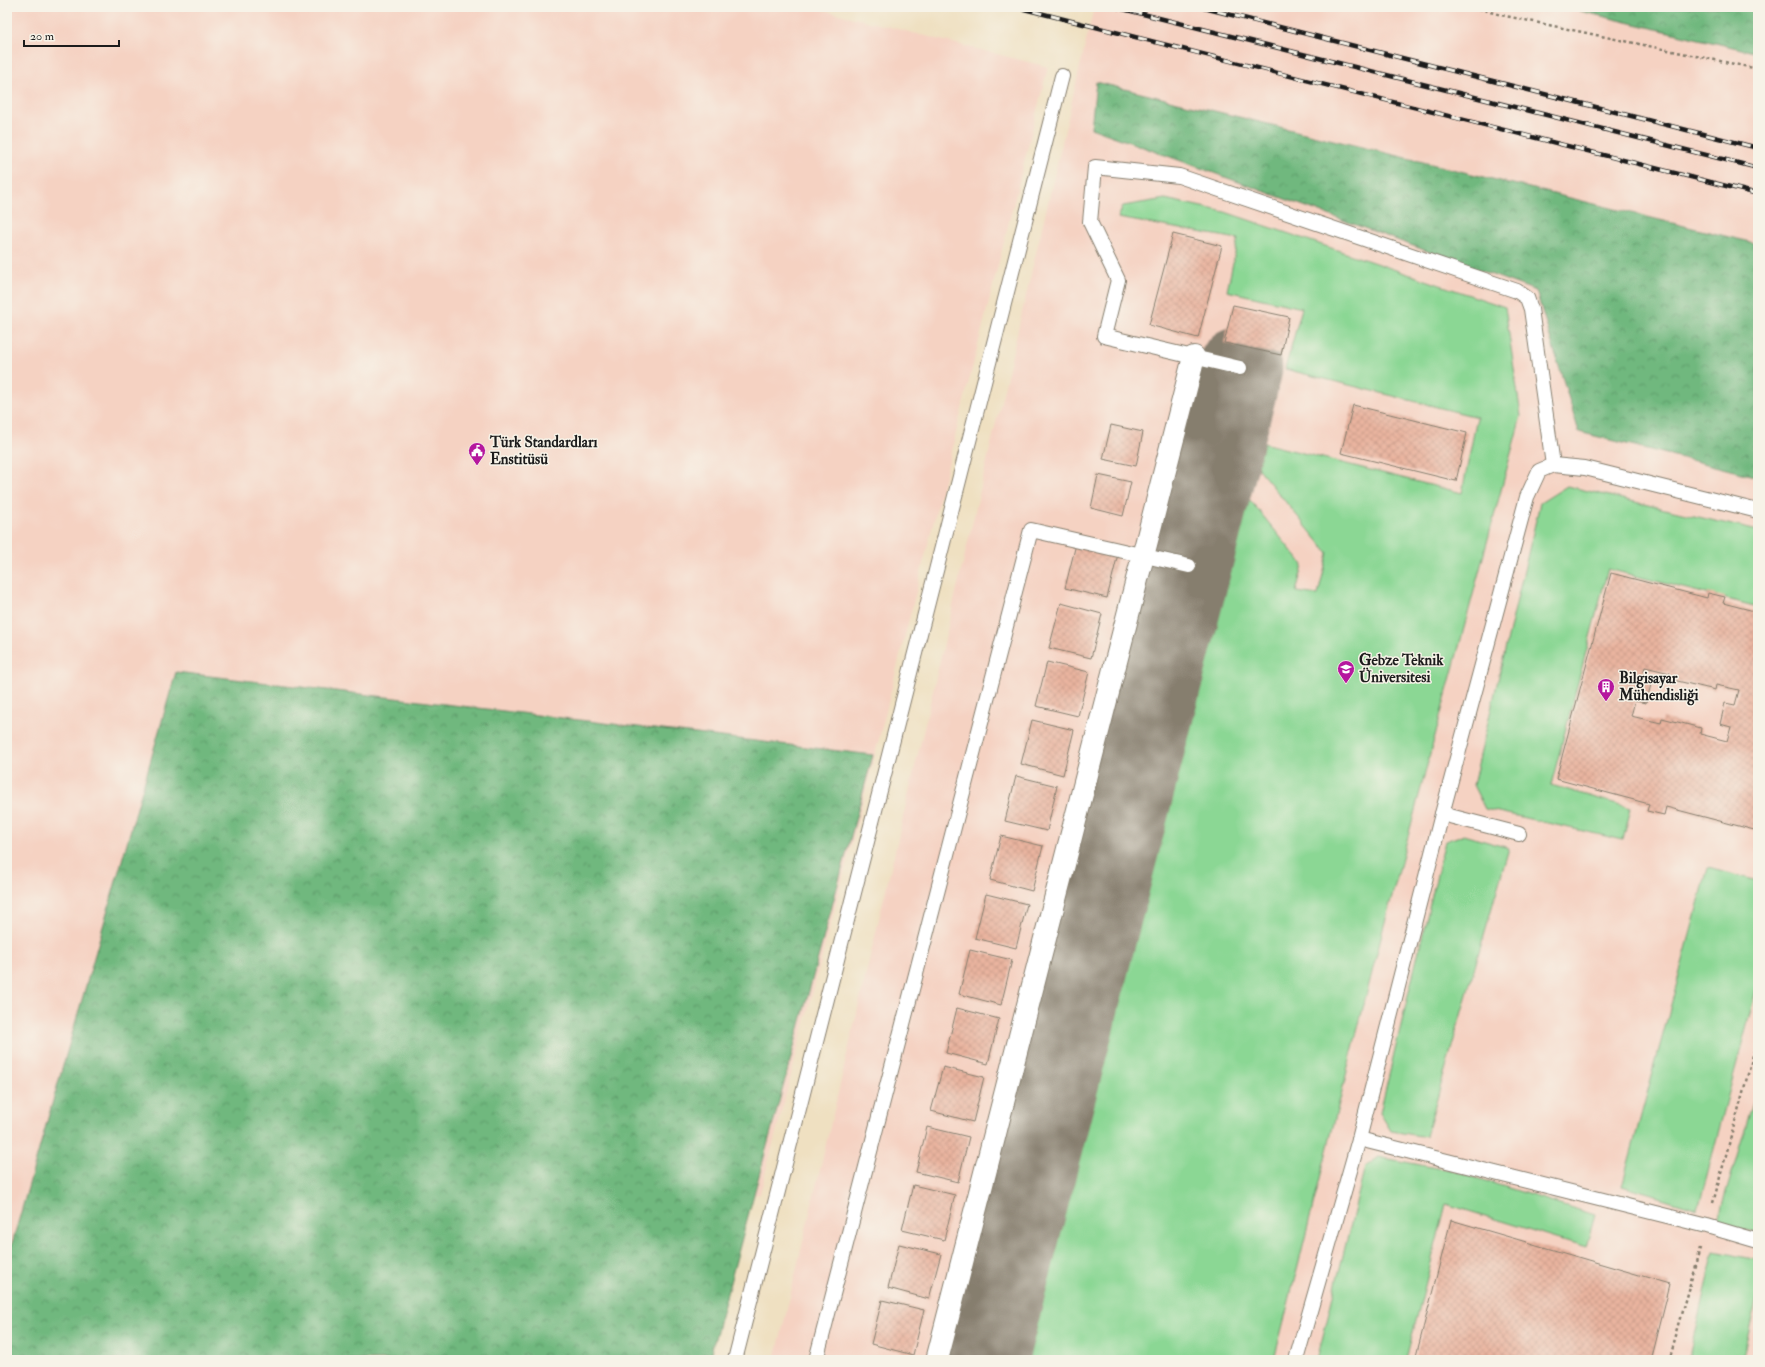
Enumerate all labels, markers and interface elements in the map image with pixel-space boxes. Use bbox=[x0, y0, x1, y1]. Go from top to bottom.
scale bar bbox=[24, 22, 119, 48]
text: 20 m bbox=[30, 29, 55, 44]
place label: Türk Standardları Enstitüsü bbox=[489, 433, 598, 469]
public building icon: Türk Standardları Enstitüsü bbox=[467, 441, 487, 466]
place label: Gebze Teknik Üniversitesi bbox=[1359, 651, 1444, 687]
school or university icon: Gebze Teknik Üniversitesi bbox=[1336, 659, 1356, 684]
place label: Bilgisayar Mühendisliği bbox=[1618, 669, 1699, 706]
building icon: Bilgisayar Mühendisliği bbox=[1596, 677, 1616, 702]

